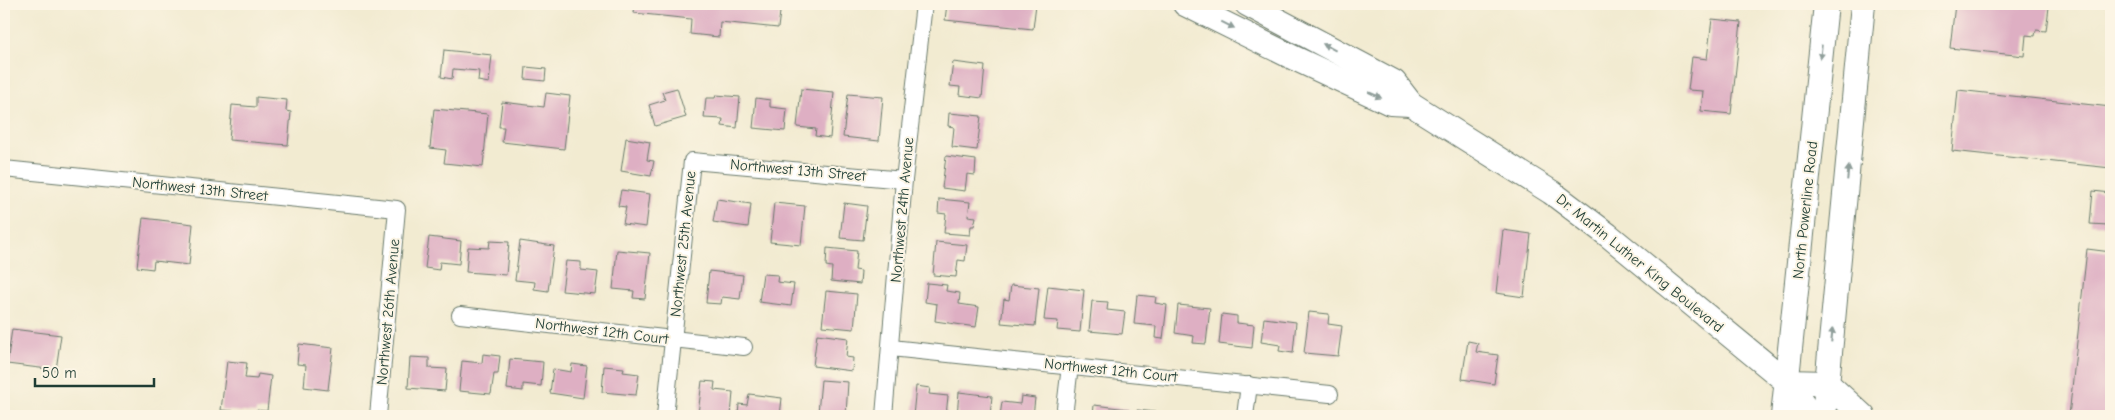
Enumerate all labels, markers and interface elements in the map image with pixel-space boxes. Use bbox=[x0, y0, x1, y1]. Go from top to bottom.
one-way arrow bbox=[1221, 22, 1235, 30]
one-way arrow bbox=[1321, 43, 1336, 51]
one-way arrow bbox=[1817, 45, 1825, 61]
one-way arrow bbox=[1368, 92, 1382, 100]
street label: Northwest 24th Avenue bbox=[887, 136, 917, 283]
street label: North Powerline Road bbox=[1789, 140, 1821, 280]
street label: Northwest 13th Street bbox=[729, 155, 867, 185]
one-way arrow bbox=[1844, 165, 1852, 181]
street label: Northwest 25th Avenue bbox=[666, 170, 700, 318]
street label: Northwest 13th Street bbox=[131, 173, 269, 205]
street label: Dr. Martin Luther King Boulevard bbox=[1553, 190, 1727, 336]
street label: Northwest 26th Avenue bbox=[373, 238, 403, 386]
street label: Northwest 12th Court bbox=[534, 314, 670, 348]
one-way arrow bbox=[1828, 326, 1836, 342]
street label: Northwest 12th Court bbox=[1043, 354, 1179, 386]
scale bar bbox=[35, 355, 154, 387]
text: 50 m bbox=[42, 364, 77, 382]

